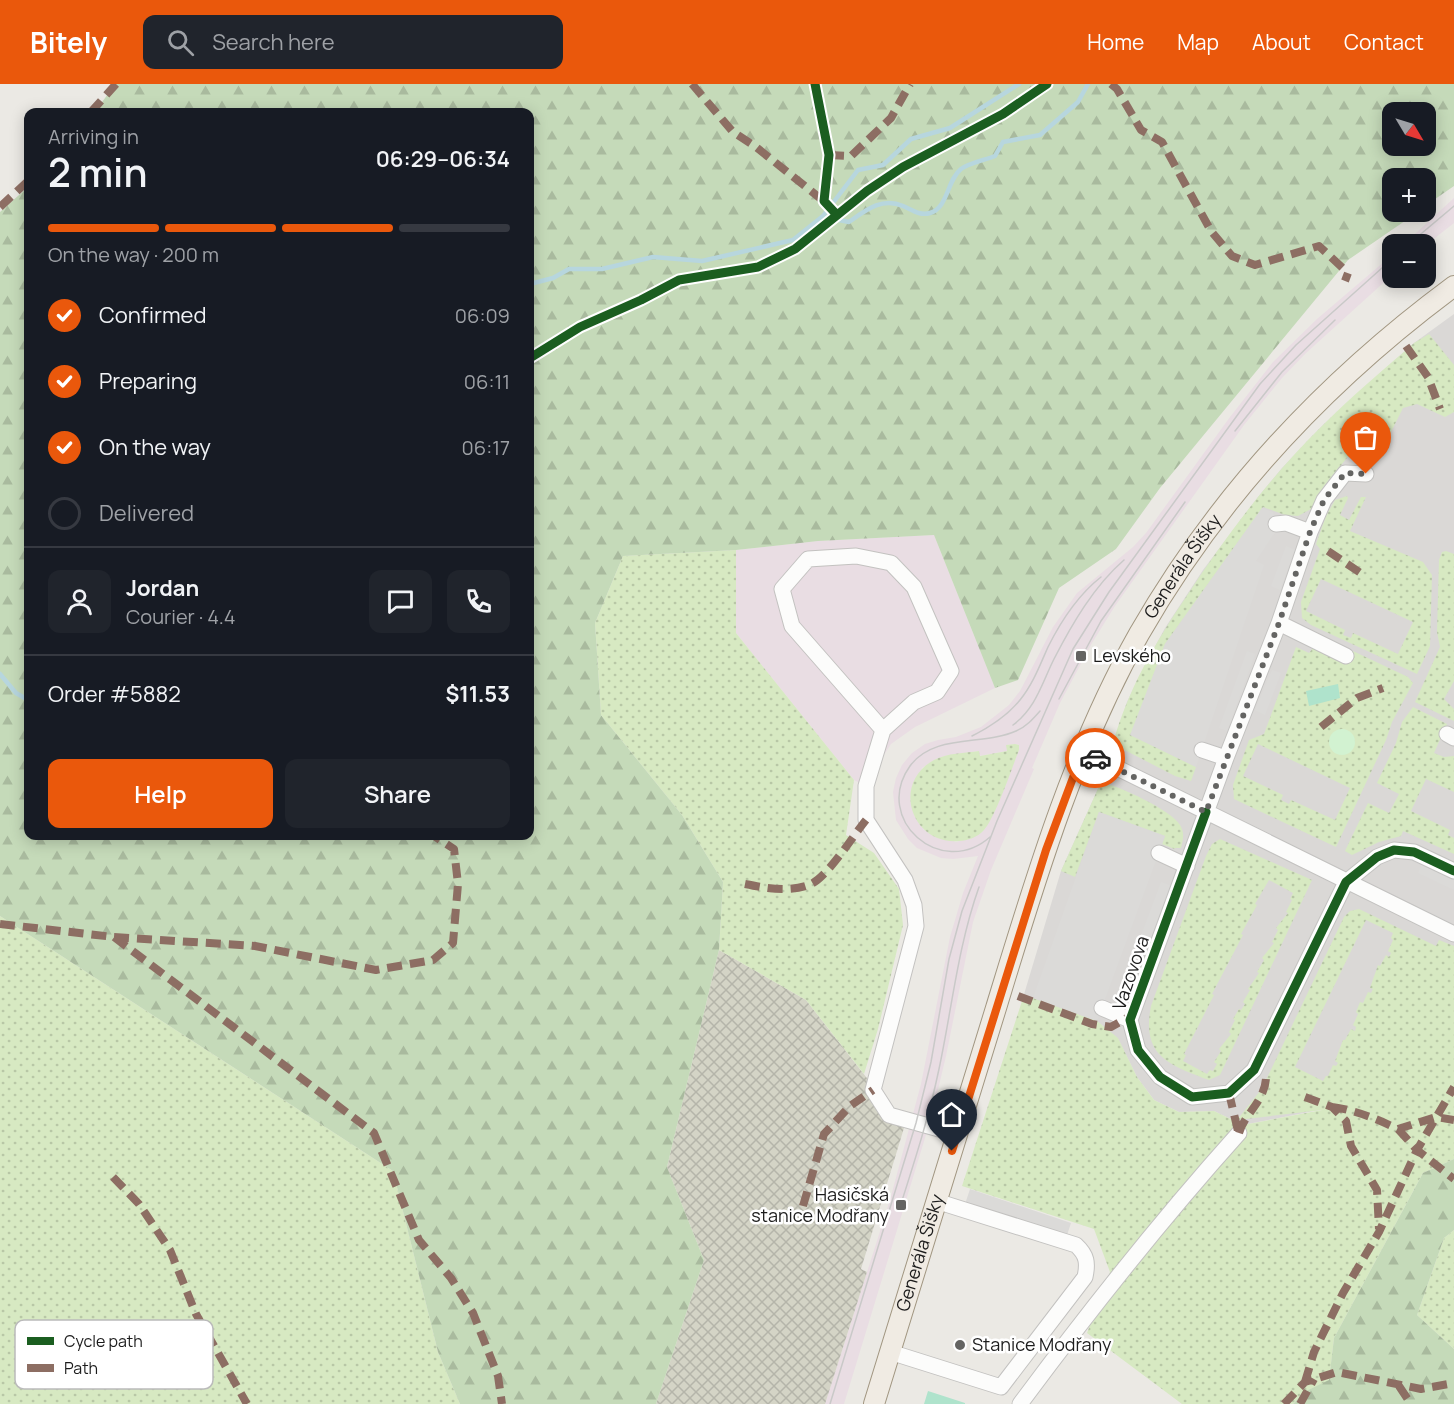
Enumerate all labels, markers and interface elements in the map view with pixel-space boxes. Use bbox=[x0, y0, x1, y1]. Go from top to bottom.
search box bbox=[143, 15, 563, 69]
text: Bitely bbox=[30, 23, 107, 61]
icon: search bbox=[164, 26, 197, 59]
text: Search here bbox=[212, 27, 335, 57]
text: Home bbox=[1087, 28, 1144, 56]
text: Map bbox=[1177, 28, 1219, 56]
text: About bbox=[1252, 28, 1311, 56]
text: Contact bbox=[1344, 28, 1424, 56]
north arrow bbox=[1382, 102, 1436, 156]
map controls bbox=[1382, 102, 1436, 288]
text: Arriving in bbox=[48, 123, 139, 150]
text: 06:29–06:34 bbox=[376, 144, 510, 174]
text: 2 min bbox=[48, 145, 147, 199]
button: + bbox=[1382, 168, 1436, 222]
button: − bbox=[1382, 234, 1436, 288]
text: On the way · 200 m bbox=[48, 241, 219, 268]
icon: check bbox=[48, 299, 81, 332]
text: Confirmed bbox=[99, 300, 207, 330]
text: 06:09 bbox=[455, 302, 510, 329]
icon: check bbox=[48, 365, 81, 398]
text: Preparing bbox=[99, 366, 197, 396]
text: 06:11 bbox=[464, 368, 510, 395]
pin bbox=[1340, 412, 1391, 474]
icon: bag bbox=[1349, 421, 1382, 454]
icon: check bbox=[48, 431, 81, 464]
text: On the way bbox=[99, 432, 211, 462]
text: 06:17 bbox=[462, 434, 510, 461]
text: Delivered bbox=[99, 498, 194, 528]
street label: Generála Šišky bbox=[1138, 508, 1226, 623]
button: person bbox=[48, 570, 111, 633]
button: chat bbox=[369, 570, 432, 633]
button: phone bbox=[447, 570, 510, 633]
text: Jordan bbox=[126, 573, 199, 603]
text: Courier · 4.4 bbox=[126, 603, 236, 630]
place label: Levského bbox=[1093, 643, 1171, 667]
marker: Levského bbox=[1074, 649, 1088, 663]
text: Order #5882 bbox=[48, 679, 181, 709]
text: $11.53 bbox=[445, 679, 510, 709]
courier bbox=[1065, 728, 1125, 788]
icon: car bbox=[1079, 742, 1112, 775]
button: Help bbox=[48, 759, 273, 828]
button: Share bbox=[285, 759, 510, 828]
street label: Vazovova bbox=[1106, 932, 1154, 1013]
pin bbox=[926, 1089, 977, 1151]
icon: home bbox=[935, 1098, 968, 1131]
place label: Hasičská stanice Modřany bbox=[751, 1182, 890, 1227]
street label: Generála Šišky bbox=[890, 1191, 949, 1314]
marker: Hasičská stanice Modřany bbox=[894, 1198, 908, 1212]
legend bbox=[15, 1320, 213, 1389]
text: Cycle path bbox=[64, 1330, 143, 1352]
place label: Stanice Modřany bbox=[972, 1332, 1112, 1356]
marker: Stanice Modřany bbox=[953, 1338, 967, 1352]
text: Path bbox=[64, 1357, 98, 1379]

